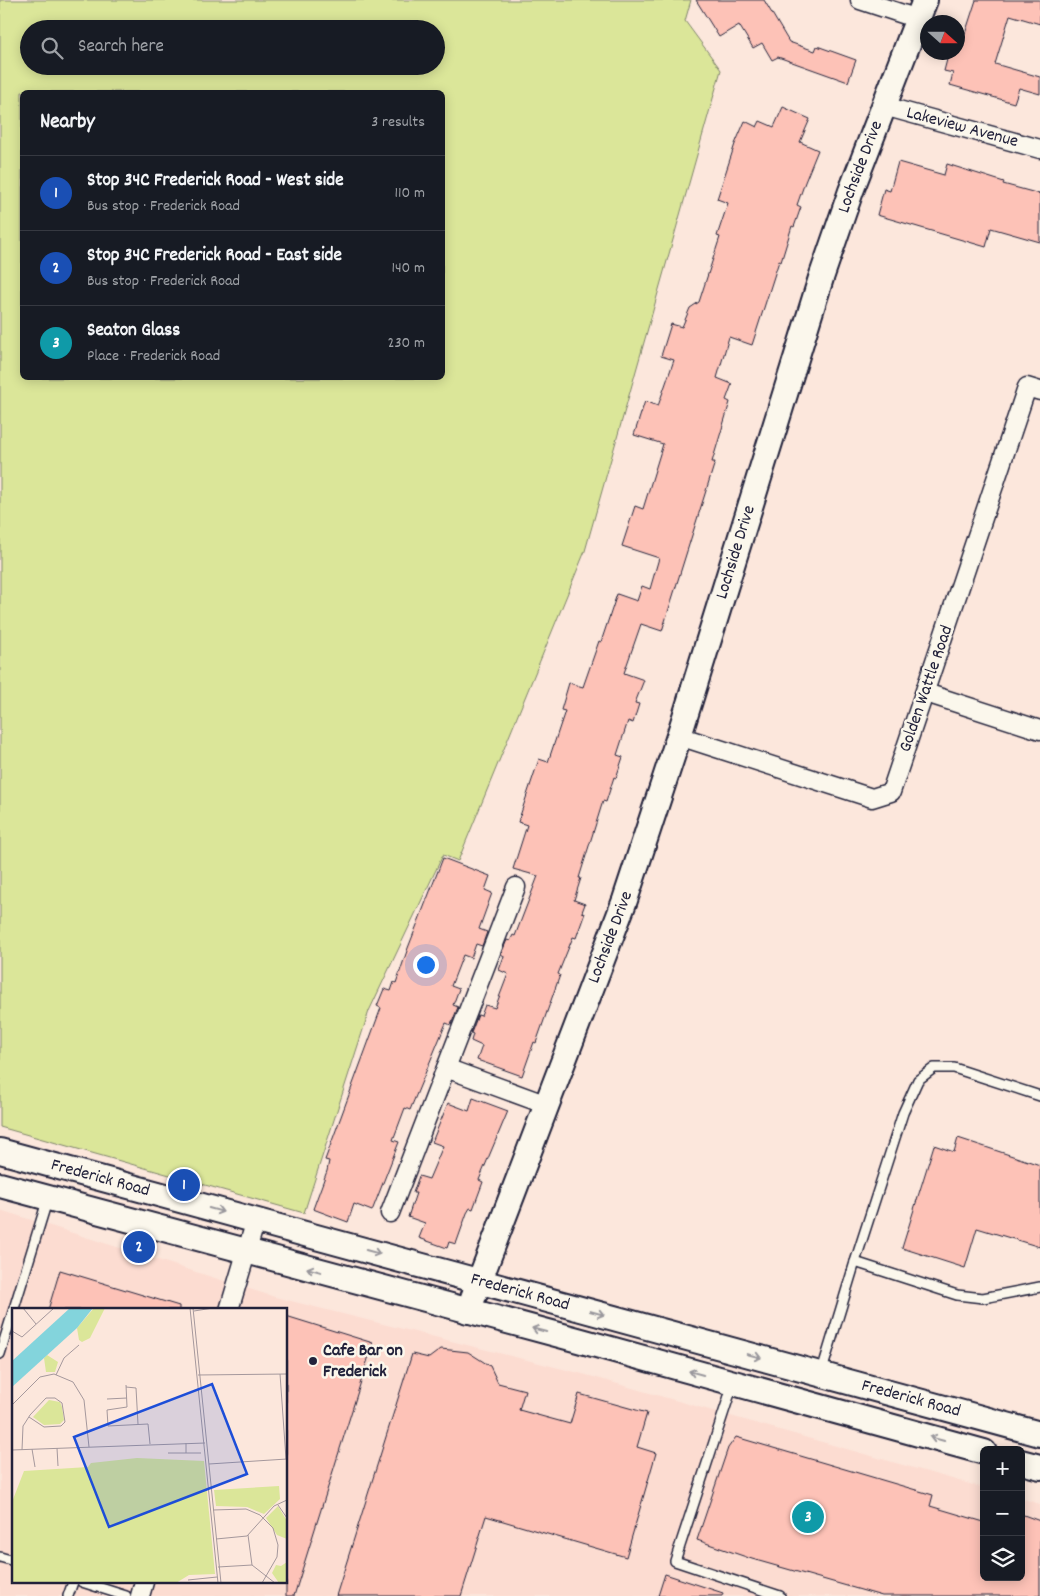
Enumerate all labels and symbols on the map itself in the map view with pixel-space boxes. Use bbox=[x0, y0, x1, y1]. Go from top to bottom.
north arrow bbox=[920, 15, 965, 60]
street label: Lakeview Avenue bbox=[903, 101, 1021, 155]
street label: Lochside Drive bbox=[832, 117, 890, 216]
street label: Lochside Drive bbox=[710, 502, 762, 602]
street label: Golden Wattle Road bbox=[894, 622, 960, 756]
street label: Lochside Drive bbox=[582, 888, 640, 987]
your location bbox=[413, 952, 439, 978]
street label: Frederick Road bbox=[48, 1153, 153, 1204]
pin: 1 bbox=[168, 1166, 200, 1204]
one-way arrow bbox=[208, 1205, 224, 1215]
pin: 2 bbox=[123, 1228, 155, 1266]
one-way arrow bbox=[364, 1248, 380, 1257]
one-way arrow bbox=[307, 1265, 323, 1275]
street label: Frederick Road bbox=[468, 1267, 572, 1318]
inset map bbox=[12, 1308, 288, 1584]
one-way arrow bbox=[589, 1309, 605, 1318]
one-way arrow bbox=[531, 1325, 547, 1334]
place label: Cafe Bar on Frederick bbox=[323, 1339, 403, 1385]
one-way arrow bbox=[746, 1351, 762, 1361]
marker: Cafe Bar on Frederick bbox=[307, 1355, 319, 1367]
one-way arrow bbox=[688, 1368, 704, 1377]
street label: Frederick Road bbox=[859, 1373, 963, 1424]
one-way arrow bbox=[929, 1434, 945, 1443]
pin: 3 bbox=[792, 1498, 824, 1536]

